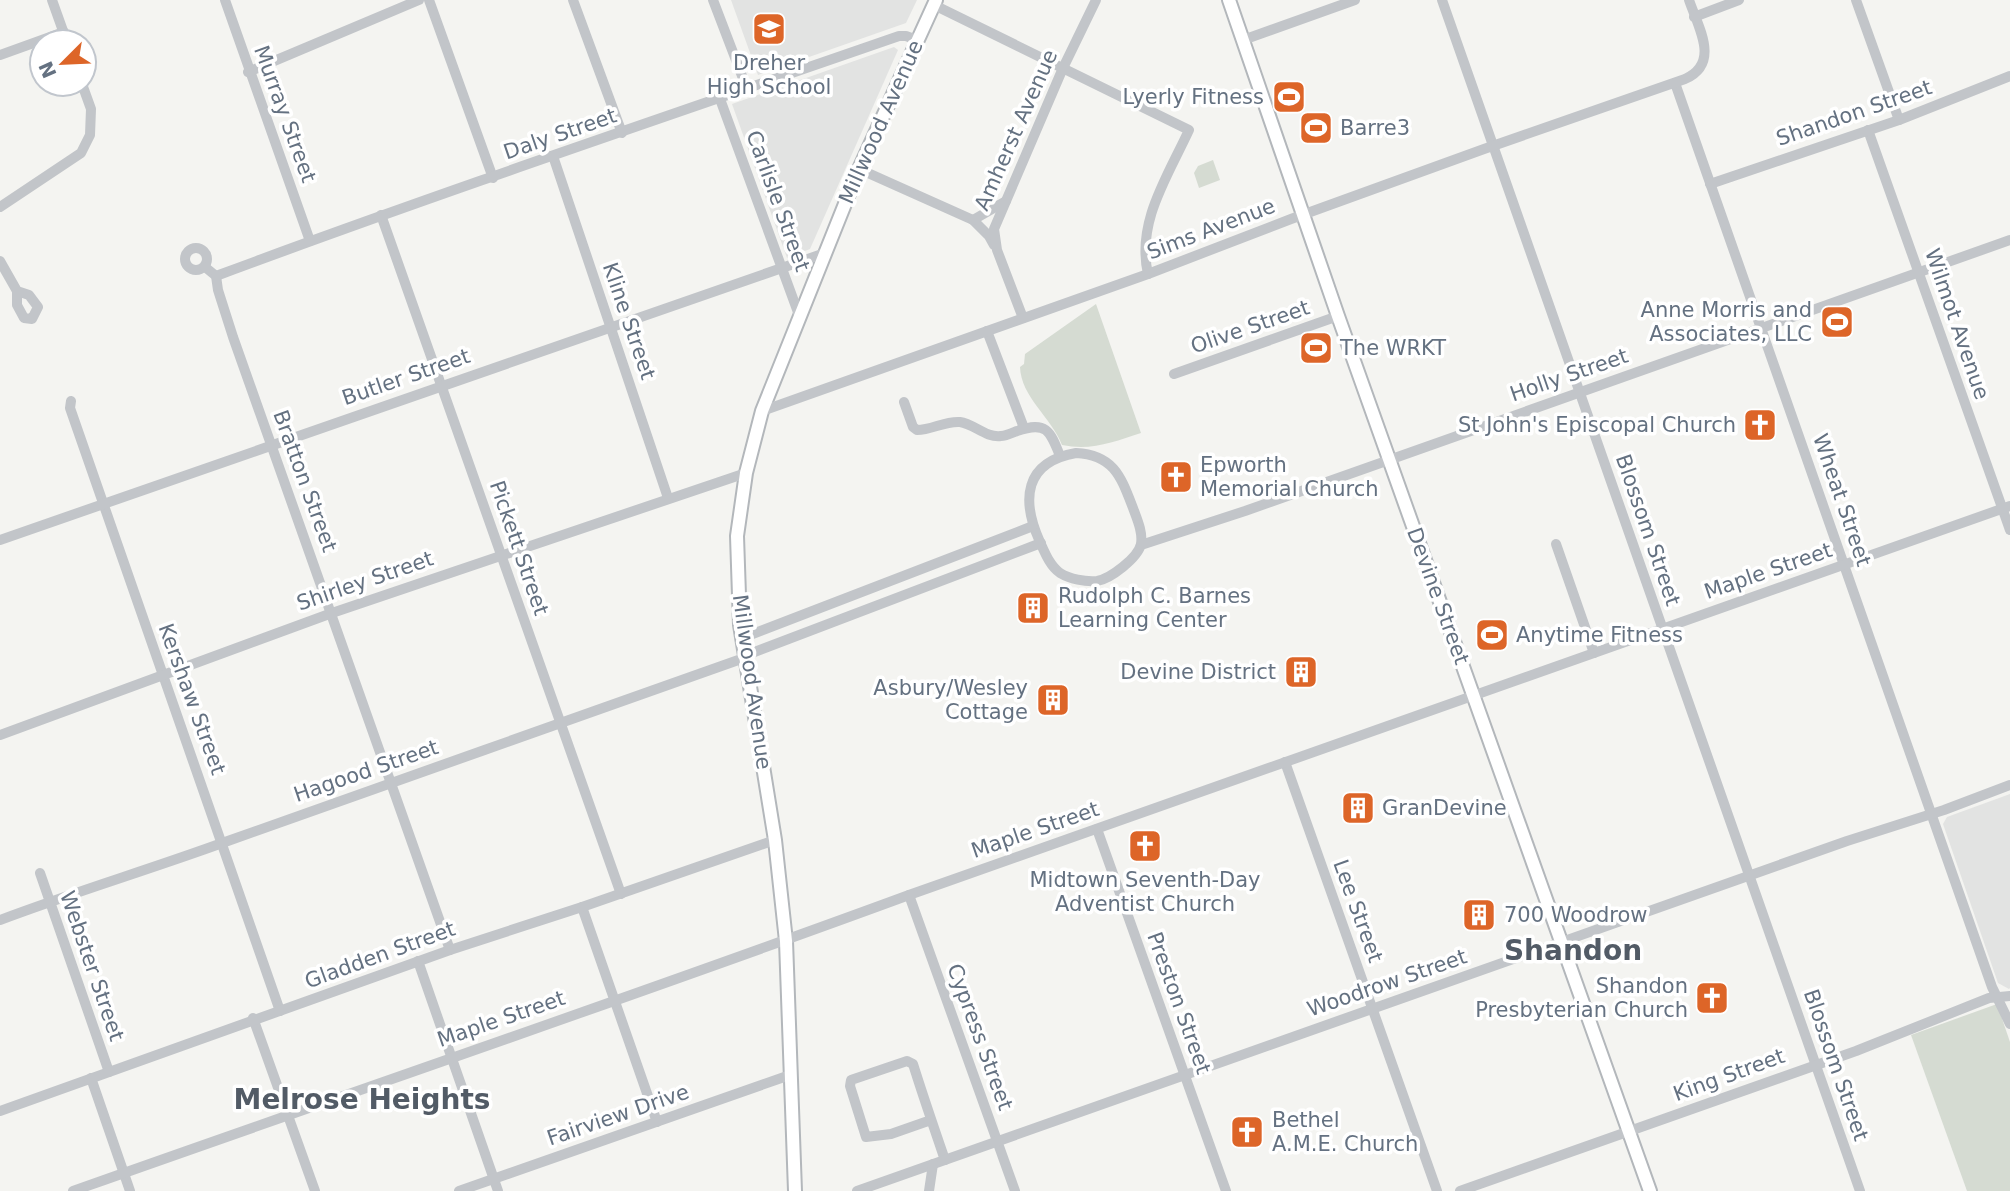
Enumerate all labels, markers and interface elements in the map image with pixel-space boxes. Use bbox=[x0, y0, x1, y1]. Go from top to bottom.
school or university icon: Dreher High School bbox=[750, 10, 788, 48]
north arrow bbox=[28, 28, 98, 98]
street label: Millwood Avenue bbox=[834, 36, 928, 208]
street label: Murray Street bbox=[249, 42, 321, 186]
street label: Amherst Avenue bbox=[970, 46, 1062, 214]
place label: Dreher High School bbox=[707, 51, 831, 99]
text: N bbox=[34, 58, 61, 82]
street label: Shandon Street bbox=[1773, 75, 1935, 151]
sports icon: Lyerly Fitness bbox=[1270, 78, 1308, 116]
place label: Lyerly Fitness bbox=[1123, 85, 1264, 109]
street label: Daly Street bbox=[500, 103, 620, 165]
sports icon: Barre3 bbox=[1297, 109, 1335, 147]
place label: Barre3 bbox=[1340, 116, 1410, 140]
street label: Carlisle Street bbox=[741, 127, 815, 275]
street label: Sims Avenue bbox=[1144, 194, 1278, 264]
street label: Wilmot Avenue bbox=[1920, 245, 1994, 403]
street label: Kline Street bbox=[598, 259, 660, 383]
street label: Olive Street bbox=[1187, 295, 1313, 359]
place label: Anne Morris and Associates, LLC bbox=[1641, 298, 1812, 346]
sports icon: Anne Morris and Associates, LLC bbox=[1818, 303, 1856, 341]
sports icon: The WRKT bbox=[1297, 329, 1335, 367]
place label: The WRKT bbox=[1339, 336, 1446, 360]
street label: Butler Street bbox=[339, 344, 473, 410]
street label: Holly Street bbox=[1507, 344, 1631, 406]
church icon: St John's Episcopal Church bbox=[1741, 406, 1779, 444]
street label: Bratton Street bbox=[268, 407, 342, 555]
place label: St John's Episcopal Church bbox=[1458, 413, 1736, 437]
street label: Wheat Street bbox=[1808, 431, 1876, 569]
street label: Blossom Street bbox=[1611, 451, 1685, 609]
place label: Epworth Memorial Church bbox=[1200, 453, 1379, 501]
church icon: Epworth Memorial Church bbox=[1157, 458, 1195, 496]
street label: Pickett Street bbox=[485, 477, 553, 619]
street label: Devine Street bbox=[1402, 524, 1474, 668]
street label: Maple Street bbox=[1701, 538, 1835, 604]
street label: Shirley Street bbox=[294, 546, 436, 616]
place label: Rudolph C. Barnes Learning Center bbox=[1058, 584, 1251, 632]
building icon: Rudolph C. Barnes Learning Center bbox=[1014, 589, 1052, 627]
street label: Millwood Avenue bbox=[728, 593, 776, 771]
sports icon: Anytime Fitness bbox=[1473, 616, 1511, 654]
street label: Kershaw Street bbox=[154, 620, 230, 778]
place label: Anytime Fitness bbox=[1516, 623, 1683, 647]
building icon: Devine District bbox=[1282, 653, 1320, 691]
place label: Devine District bbox=[1120, 660, 1276, 684]
place label: Asbury/Wesley Cottage bbox=[873, 676, 1028, 724]
building icon: Asbury/Wesley Cottage bbox=[1034, 681, 1072, 719]
street label: Hagood Street bbox=[290, 735, 442, 807]
building icon: GranDevine bbox=[1339, 789, 1377, 827]
place label: GranDevine bbox=[1382, 796, 1507, 820]
street label: Maple Street bbox=[968, 797, 1102, 863]
church icon: Midtown Seventh-Day Adventist Church bbox=[1126, 827, 1164, 865]
street label: Lee Street bbox=[1328, 856, 1388, 966]
place label: Midtown Seventh-Day Adventist Church bbox=[1029, 868, 1261, 916]
street label: Webster Street bbox=[55, 888, 129, 1044]
building icon: 700 Woodrow bbox=[1460, 896, 1498, 934]
place label: 700 Woodrow bbox=[1504, 903, 1648, 927]
street label: Gladden Street bbox=[301, 917, 459, 993]
street label: Preston Street bbox=[1142, 929, 1216, 1077]
district label: Shandon bbox=[1504, 934, 1642, 967]
street label: Woodrow Street bbox=[1304, 944, 1470, 1022]
street label: Cypress Street bbox=[942, 961, 1018, 1113]
place label: Shandon Presbyterian Church bbox=[1475, 974, 1688, 1022]
church icon: Shandon Presbyterian Church bbox=[1693, 979, 1731, 1017]
street label: Maple Street bbox=[434, 986, 568, 1052]
street label: Blossom Street bbox=[1799, 986, 1873, 1144]
street label: King Street bbox=[1670, 1044, 1788, 1106]
street label: Fairview Drive bbox=[544, 1079, 692, 1151]
district label: Melrose Heights bbox=[234, 1083, 490, 1116]
place label: Bethel A.M.E. Church bbox=[1272, 1108, 1418, 1156]
church icon: Bethel A.M.E. Church bbox=[1228, 1113, 1266, 1151]

